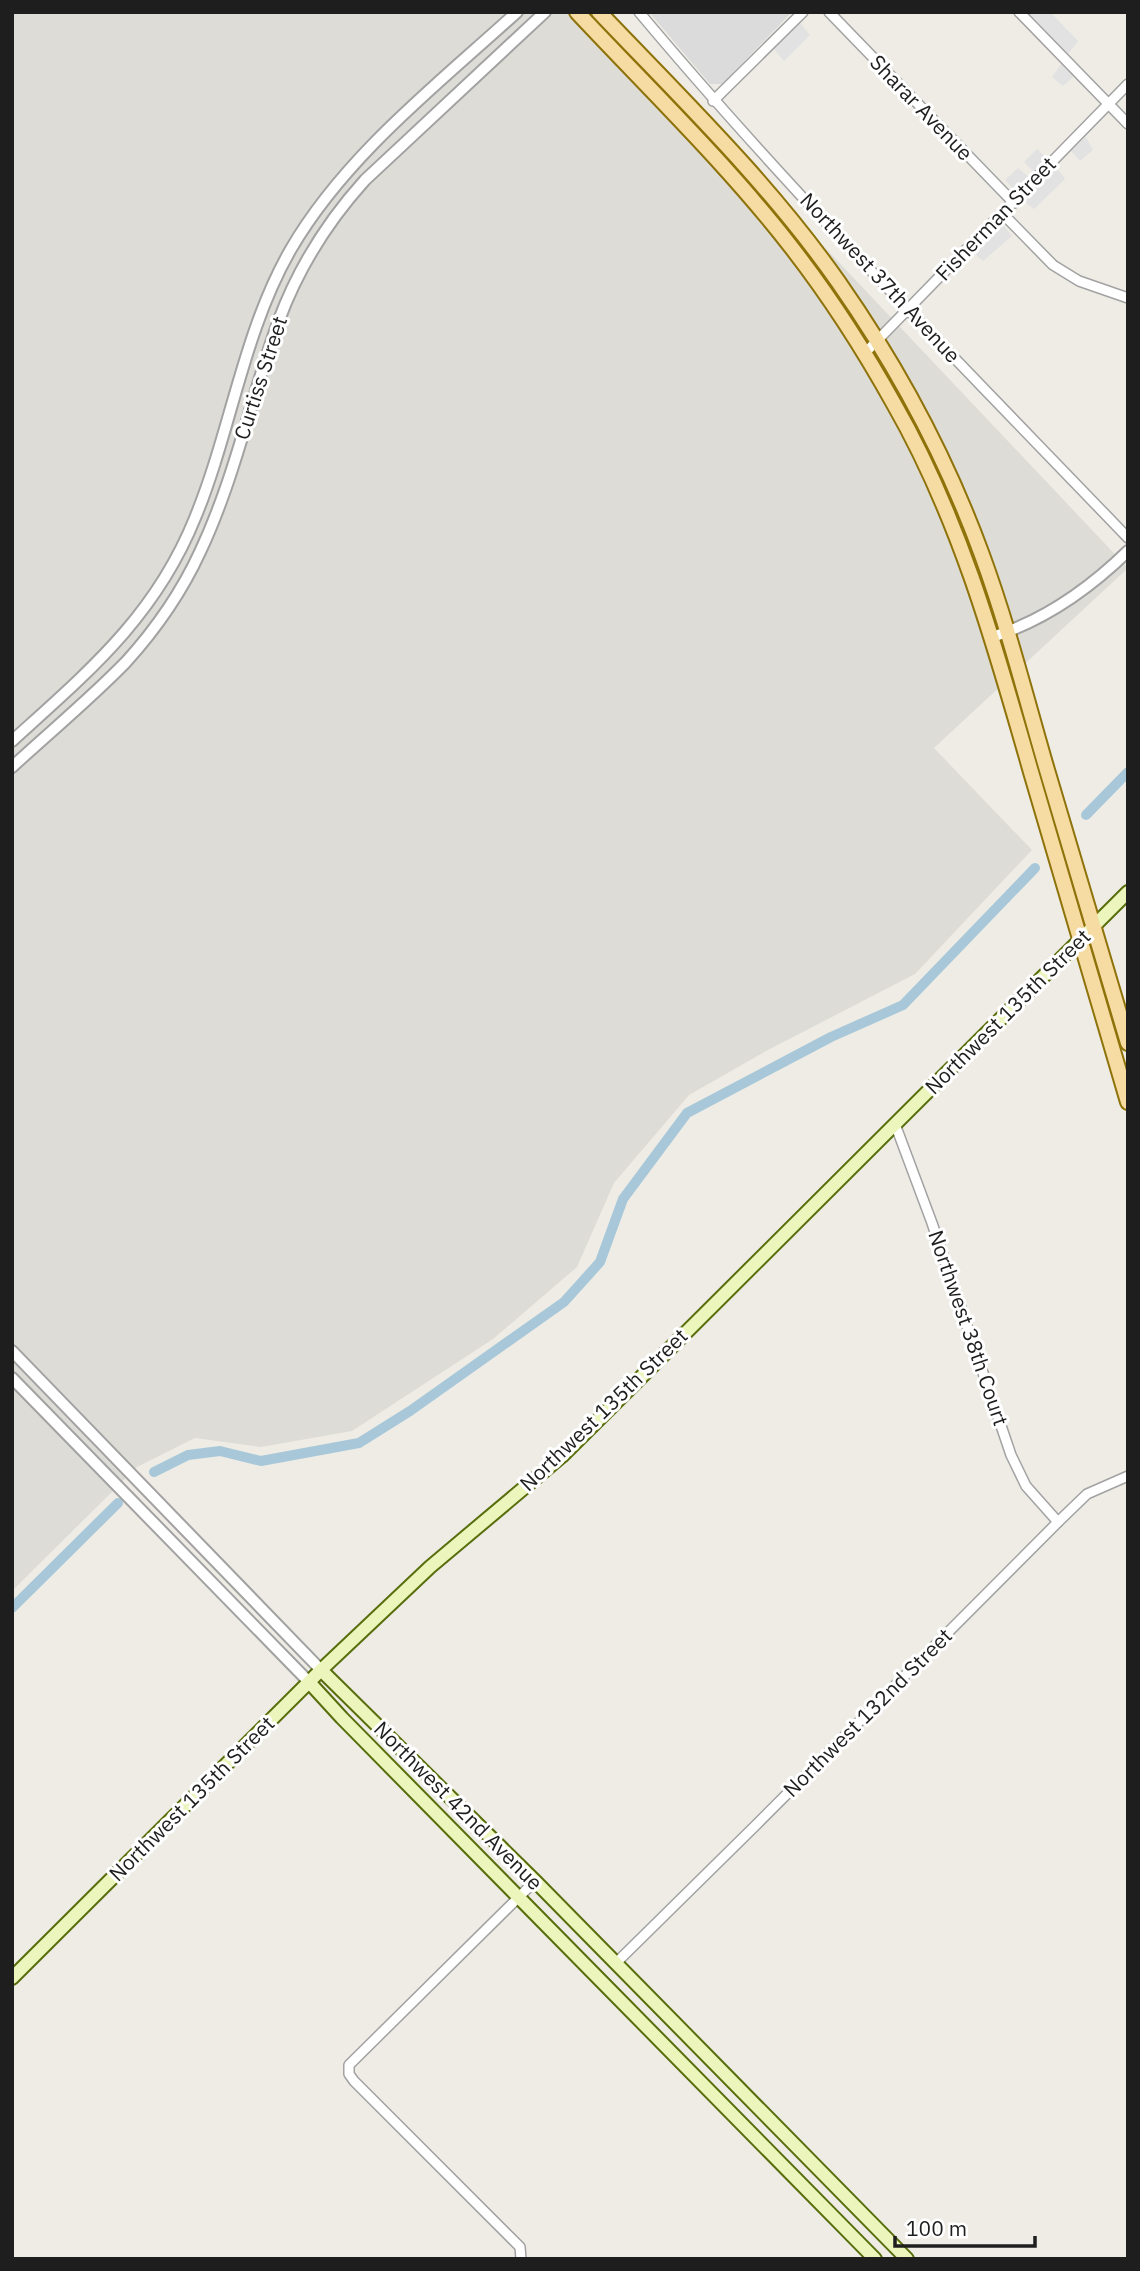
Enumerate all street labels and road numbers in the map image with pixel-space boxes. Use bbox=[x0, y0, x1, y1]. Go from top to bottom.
street label: Sharar Avenue bbox=[864, 48, 979, 166]
street label: Fisherman Street bbox=[929, 150, 1062, 286]
street label: Northwest 37th Avenue bbox=[794, 186, 967, 368]
street label: Curtiss Street bbox=[227, 312, 293, 443]
street label: Northwest 135th Street bbox=[918, 922, 1096, 1100]
street label: Northwest 38th Court bbox=[922, 1226, 1016, 1429]
street label: Northwest 135th Street bbox=[513, 1322, 693, 1497]
street label: Northwest 132nd Street bbox=[777, 1622, 958, 1803]
street label: Northwest 135th Street bbox=[102, 1709, 280, 1887]
street label: Northwest 42nd Avenue bbox=[368, 1715, 549, 1896]

